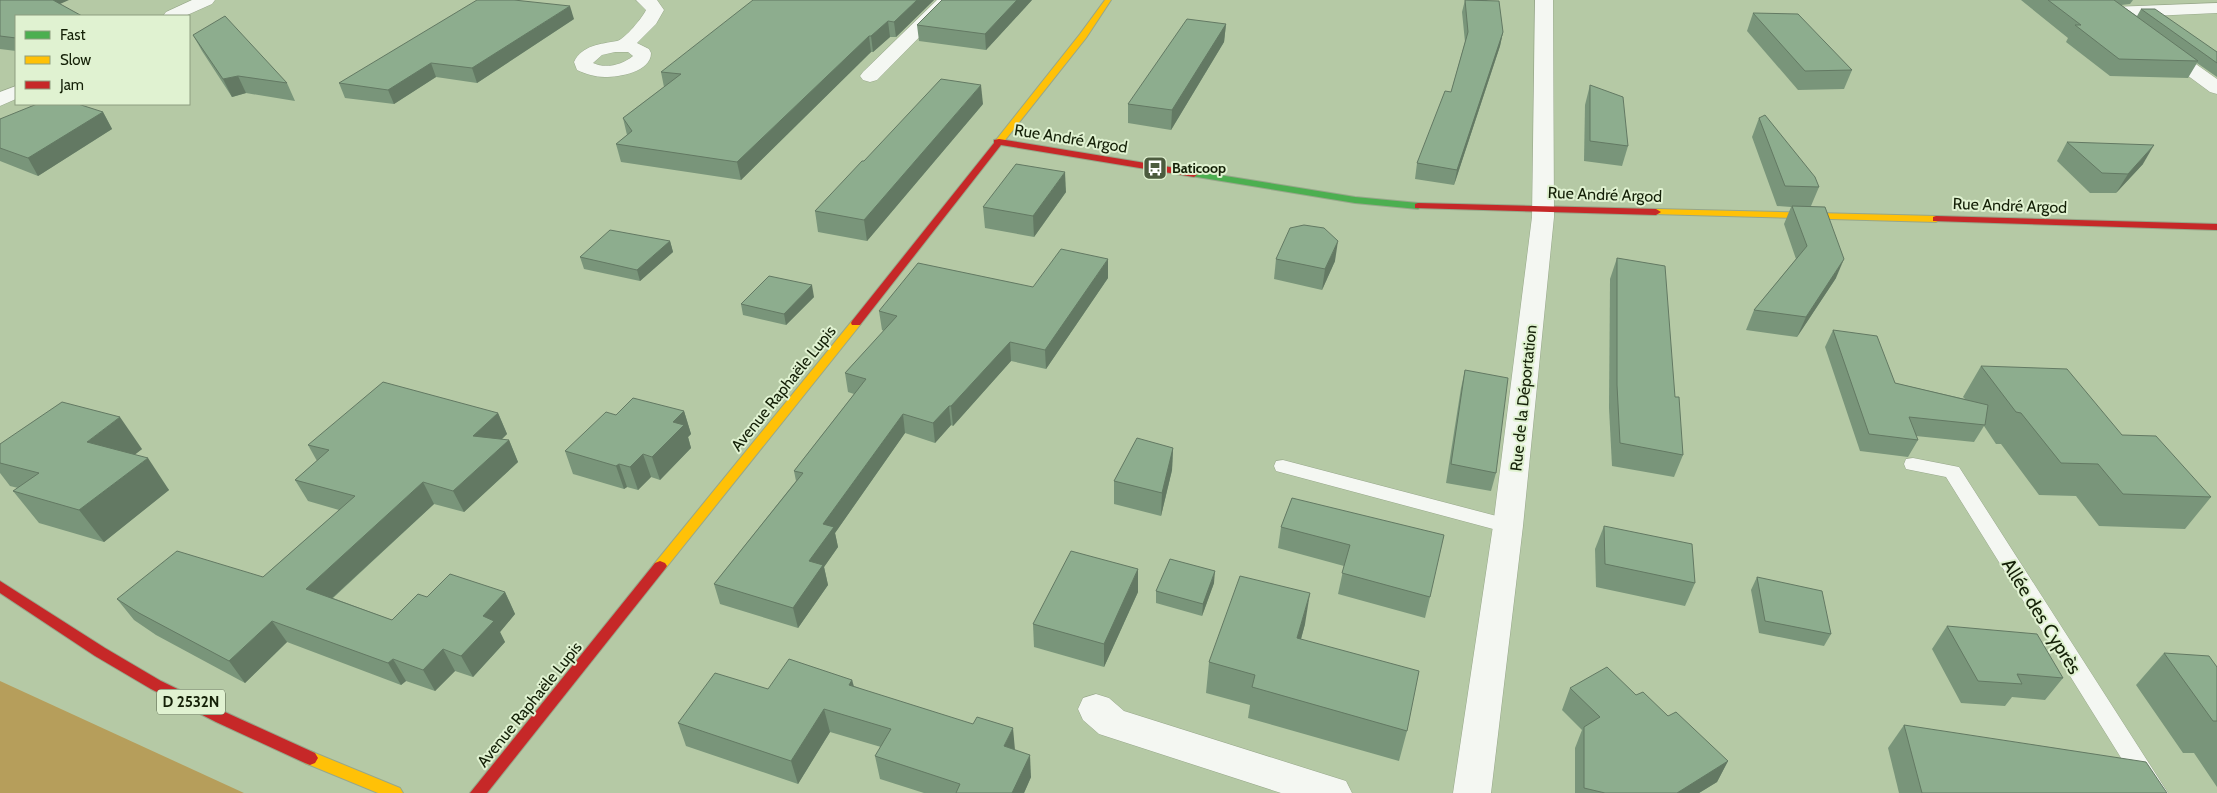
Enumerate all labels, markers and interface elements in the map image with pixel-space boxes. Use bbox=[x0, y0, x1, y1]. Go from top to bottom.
legend bbox=[15, 15, 190, 105]
text: Fast bbox=[60, 26, 85, 44]
text: Slow bbox=[60, 51, 91, 69]
text: Jam bbox=[59, 76, 84, 94]
street label: Rue André Argod bbox=[1013, 120, 1129, 157]
bus stop icon: Baticoop bbox=[1142, 155, 1168, 181]
place label: Baticoop bbox=[1172, 159, 1226, 177]
street label: Rue André Argod bbox=[1547, 183, 1662, 206]
street label: Rue André Argod bbox=[1952, 194, 2067, 217]
street label: Avenue Raphaële Lupis bbox=[727, 322, 840, 455]
street label: Rue de la Déportation bbox=[1506, 324, 1541, 472]
street label: Allée des Cyprès bbox=[1997, 554, 2086, 678]
street label: Avenue Raphaële Lupis bbox=[473, 638, 586, 771]
road number: D 2532N bbox=[157, 690, 225, 714]

